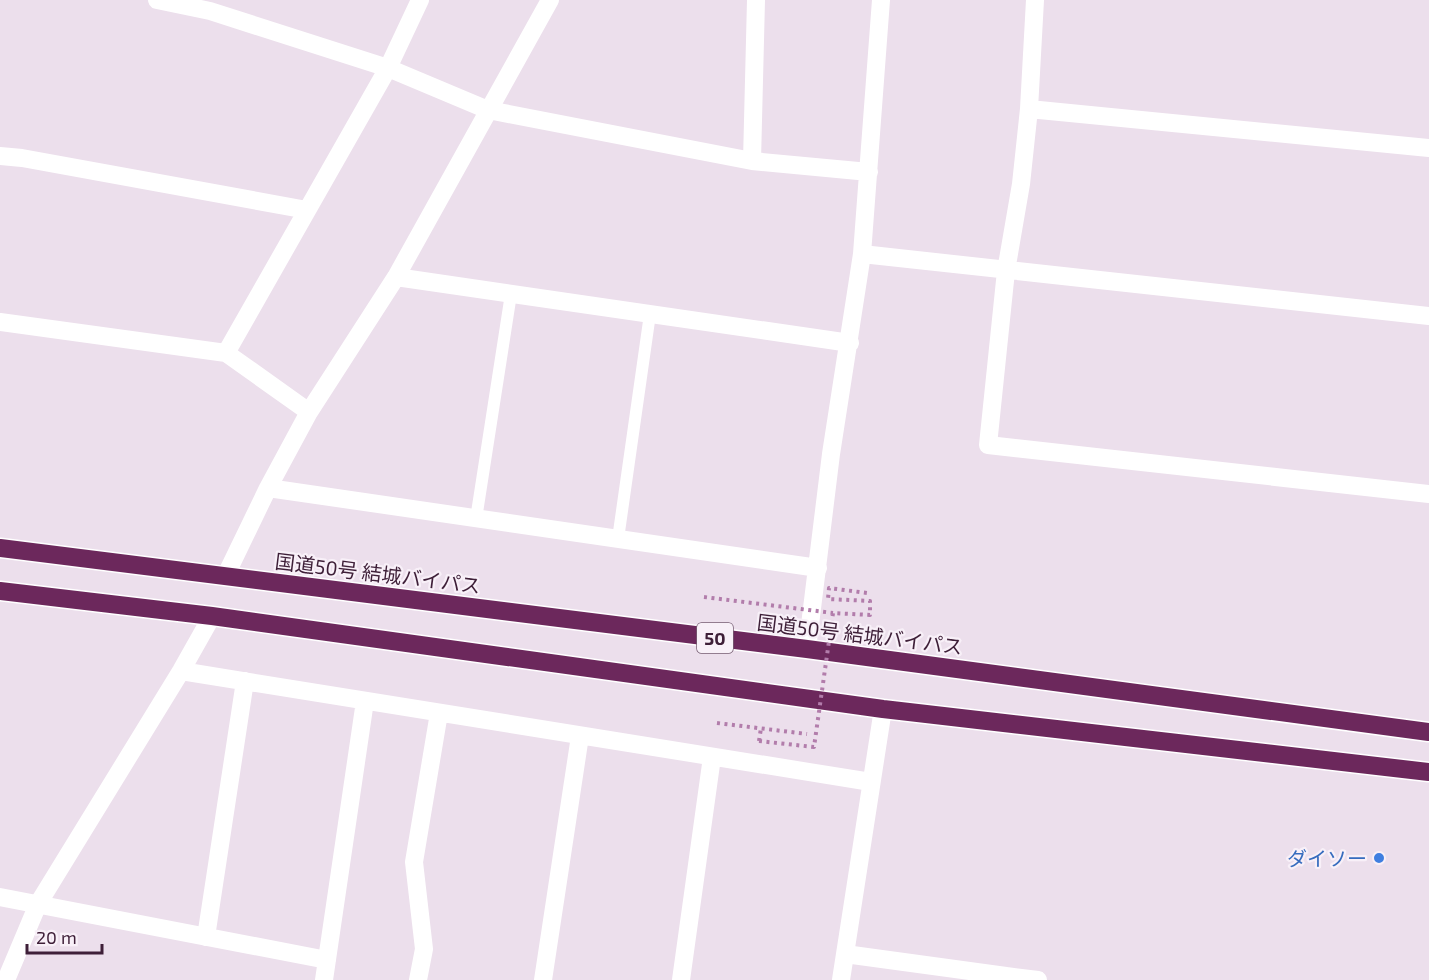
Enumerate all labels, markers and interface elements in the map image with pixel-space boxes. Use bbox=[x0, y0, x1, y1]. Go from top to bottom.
street label: 国道50号 結城バイパス bbox=[274, 548, 482, 598]
street label: 国道50号 結城バイパス bbox=[756, 609, 964, 659]
road number: 50 bbox=[697, 623, 733, 653]
place label: ダイソー bbox=[1287, 846, 1367, 870]
marker: ダイソー bbox=[1372, 851, 1386, 865]
scale bar bbox=[27, 917, 102, 955]
text: 20 m bbox=[36, 926, 77, 948]

